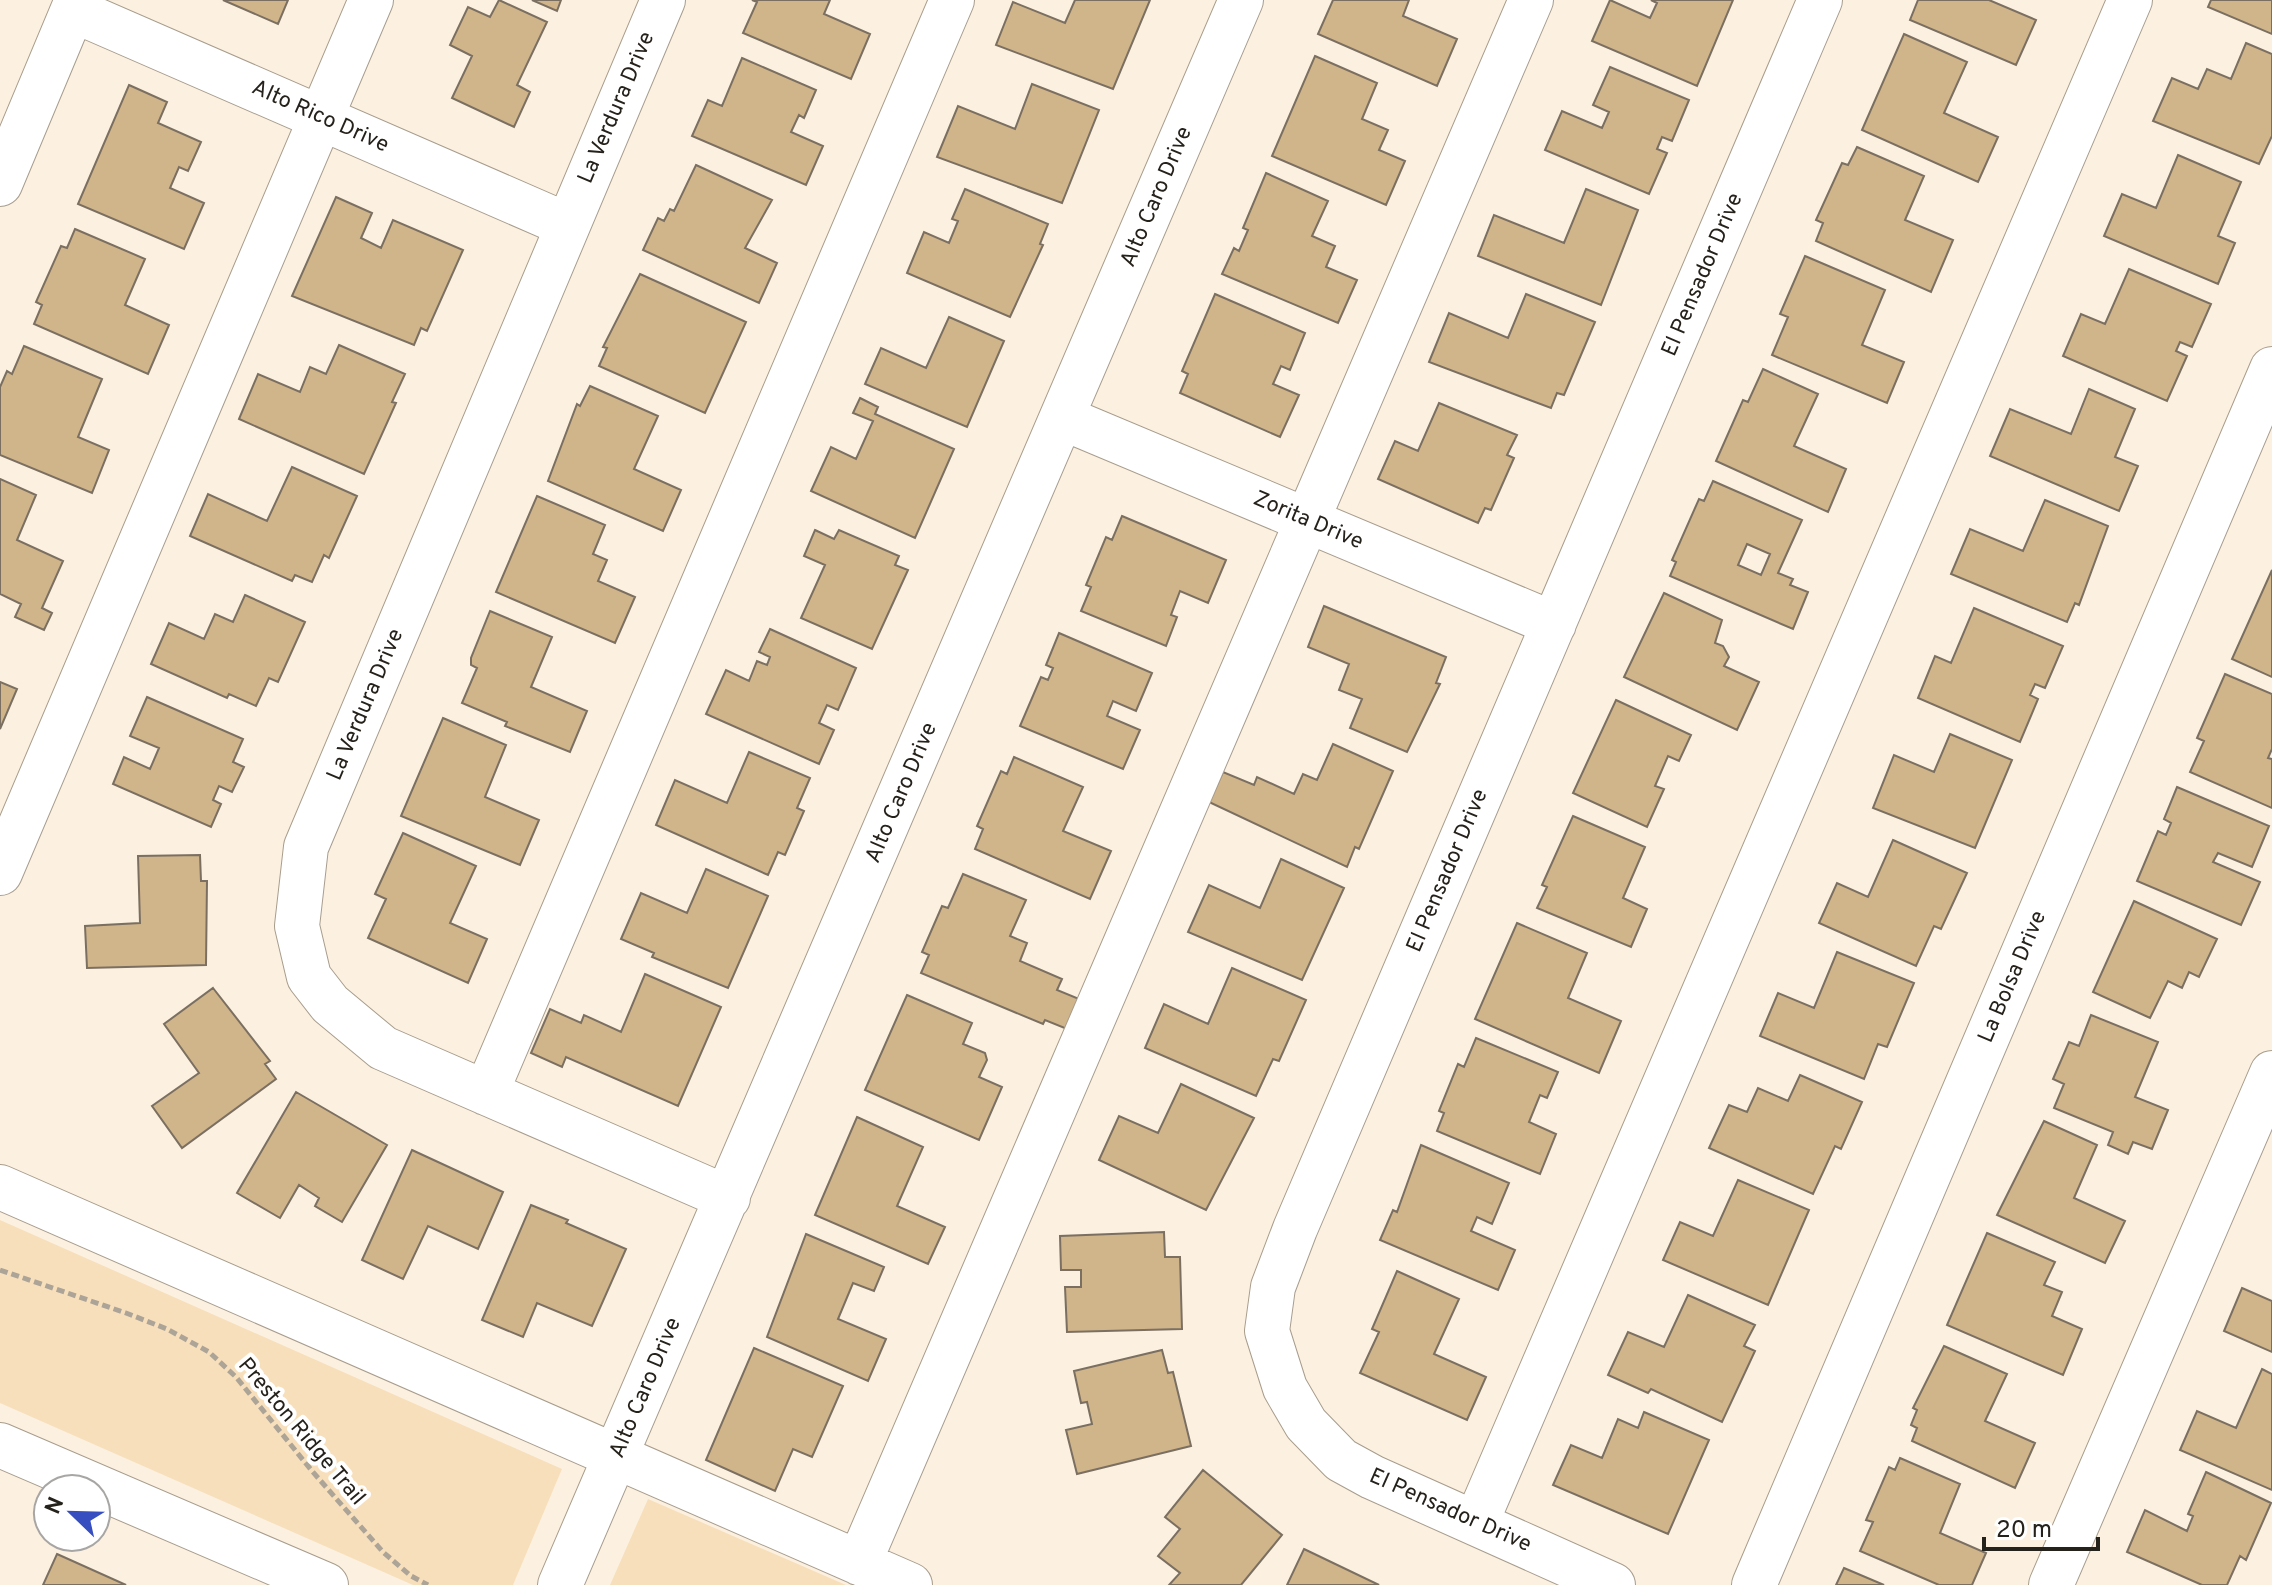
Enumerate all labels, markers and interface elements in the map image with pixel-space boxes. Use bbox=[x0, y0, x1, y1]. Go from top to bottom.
street label: La Verdura Drive bbox=[573, 28, 661, 188]
street label: Alto Rico Drive bbox=[247, 75, 393, 159]
street label: Alto Caro Drive bbox=[1115, 123, 1199, 271]
street label: El Pensador Drive bbox=[1656, 189, 1750, 361]
street label: Zorita Drive bbox=[1249, 486, 1367, 556]
street label: La Verdura Drive bbox=[322, 625, 410, 785]
street label: Alto Caro Drive bbox=[860, 719, 944, 867]
street label: El Pensador Drive bbox=[1401, 785, 1495, 957]
street label: La Bolsa Drive bbox=[1973, 907, 2053, 1047]
street label: Alto Caro Drive bbox=[604, 1314, 688, 1462]
street label: Preston Ridge Trail bbox=[231, 1353, 371, 1511]
street label: El Pensador Drive bbox=[1365, 1463, 1535, 1559]
north arrow bbox=[32, 1473, 112, 1553]
text: N bbox=[40, 1494, 71, 1519]
scale bar bbox=[1984, 1501, 2098, 1551]
text: 20 m bbox=[1996, 1516, 2052, 1546]

